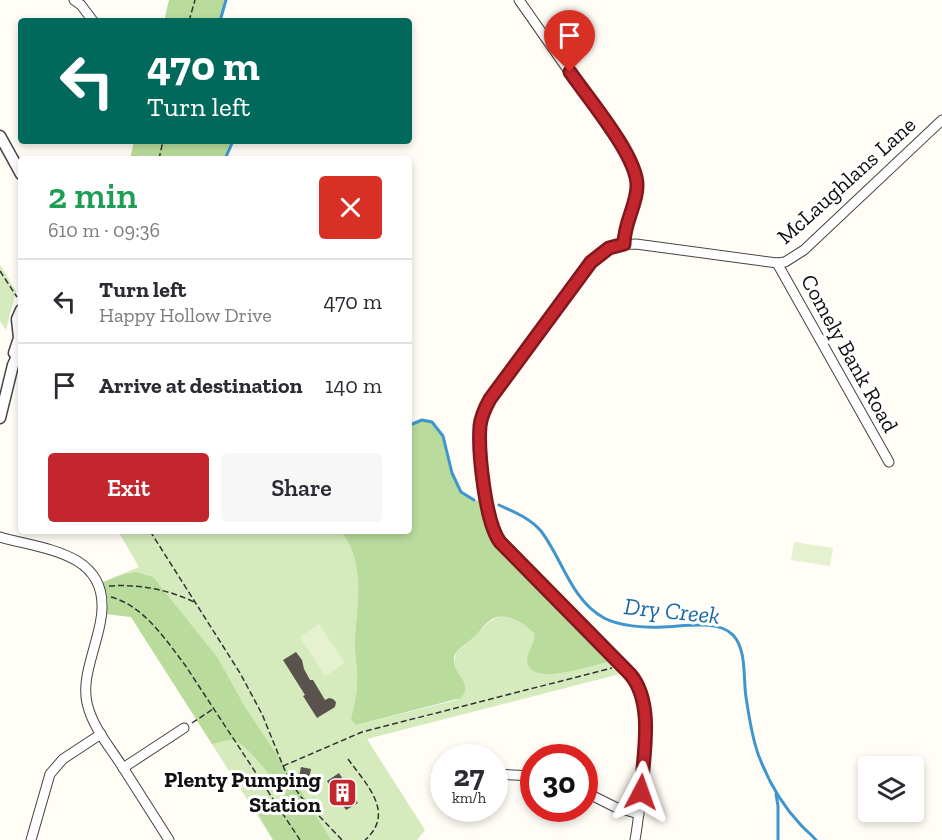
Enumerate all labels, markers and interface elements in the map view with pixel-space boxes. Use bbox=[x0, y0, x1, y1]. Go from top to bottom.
pin bbox=[544, 10, 595, 72]
icon: arrive bbox=[553, 19, 586, 52]
text: 470 m bbox=[147, 40, 260, 91]
icon: left bbox=[48, 42, 126, 120]
text: Turn left bbox=[147, 91, 250, 123]
street label: McLaughlans Lane bbox=[771, 111, 921, 250]
text: 2 min bbox=[48, 174, 137, 217]
button: close bbox=[319, 176, 382, 239]
text: 610 m · 09:36 bbox=[48, 218, 160, 242]
street label: Comely Bank Road bbox=[795, 270, 904, 437]
text: Turn left bbox=[99, 276, 186, 303]
icon: left bbox=[48, 285, 81, 318]
text: 470 m bbox=[323, 288, 382, 315]
text: Happy Hollow Drive bbox=[99, 303, 272, 327]
icon: arrive bbox=[48, 369, 81, 402]
text: Arrive at destination bbox=[99, 372, 302, 399]
text: 140 m bbox=[325, 372, 382, 399]
button: Exit bbox=[48, 453, 209, 522]
button: Share bbox=[221, 453, 382, 522]
water label: Dry Creek bbox=[623, 591, 722, 630]
speed limit sign: 30 bbox=[520, 744, 598, 822]
map controls bbox=[858, 756, 924, 822]
button: layers bbox=[858, 756, 924, 822]
text: 27 bbox=[454, 758, 484, 794]
position arrow bbox=[609, 760, 673, 824]
place label: Plenty Pumping Station bbox=[164, 766, 321, 818]
building icon: Plenty Pumping Station bbox=[326, 776, 358, 808]
text: km/h bbox=[452, 789, 486, 807]

